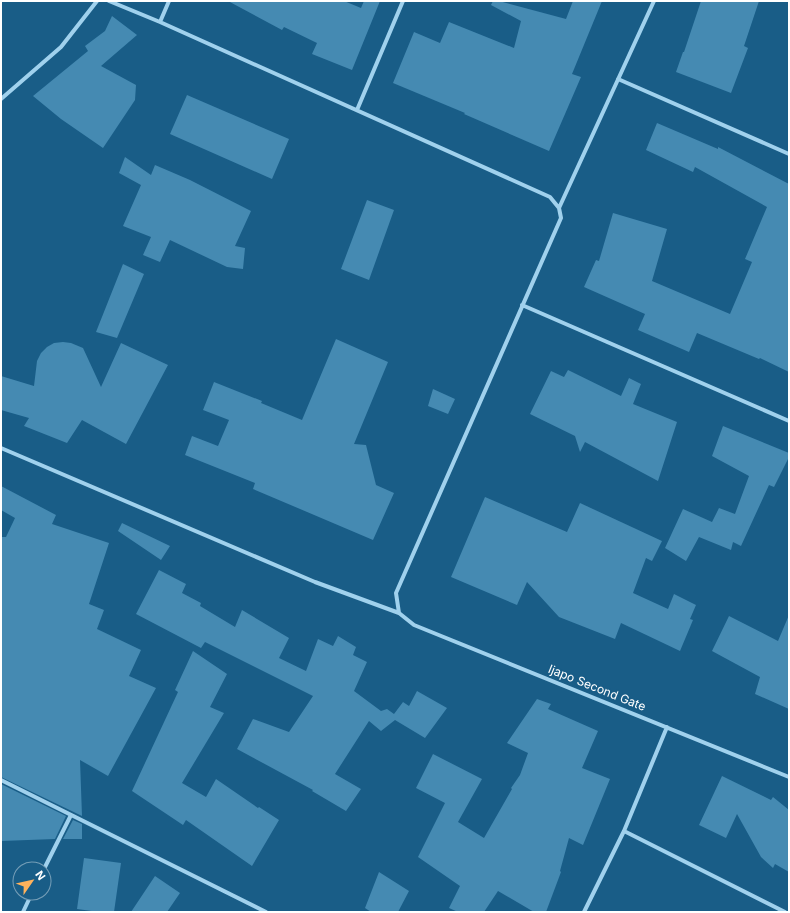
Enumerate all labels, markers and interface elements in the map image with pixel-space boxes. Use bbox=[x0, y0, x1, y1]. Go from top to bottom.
street label: Ijapo Second Gate bbox=[546, 661, 648, 714]
north arrow bbox=[12, 861, 52, 901]
text: N bbox=[32, 868, 48, 883]

